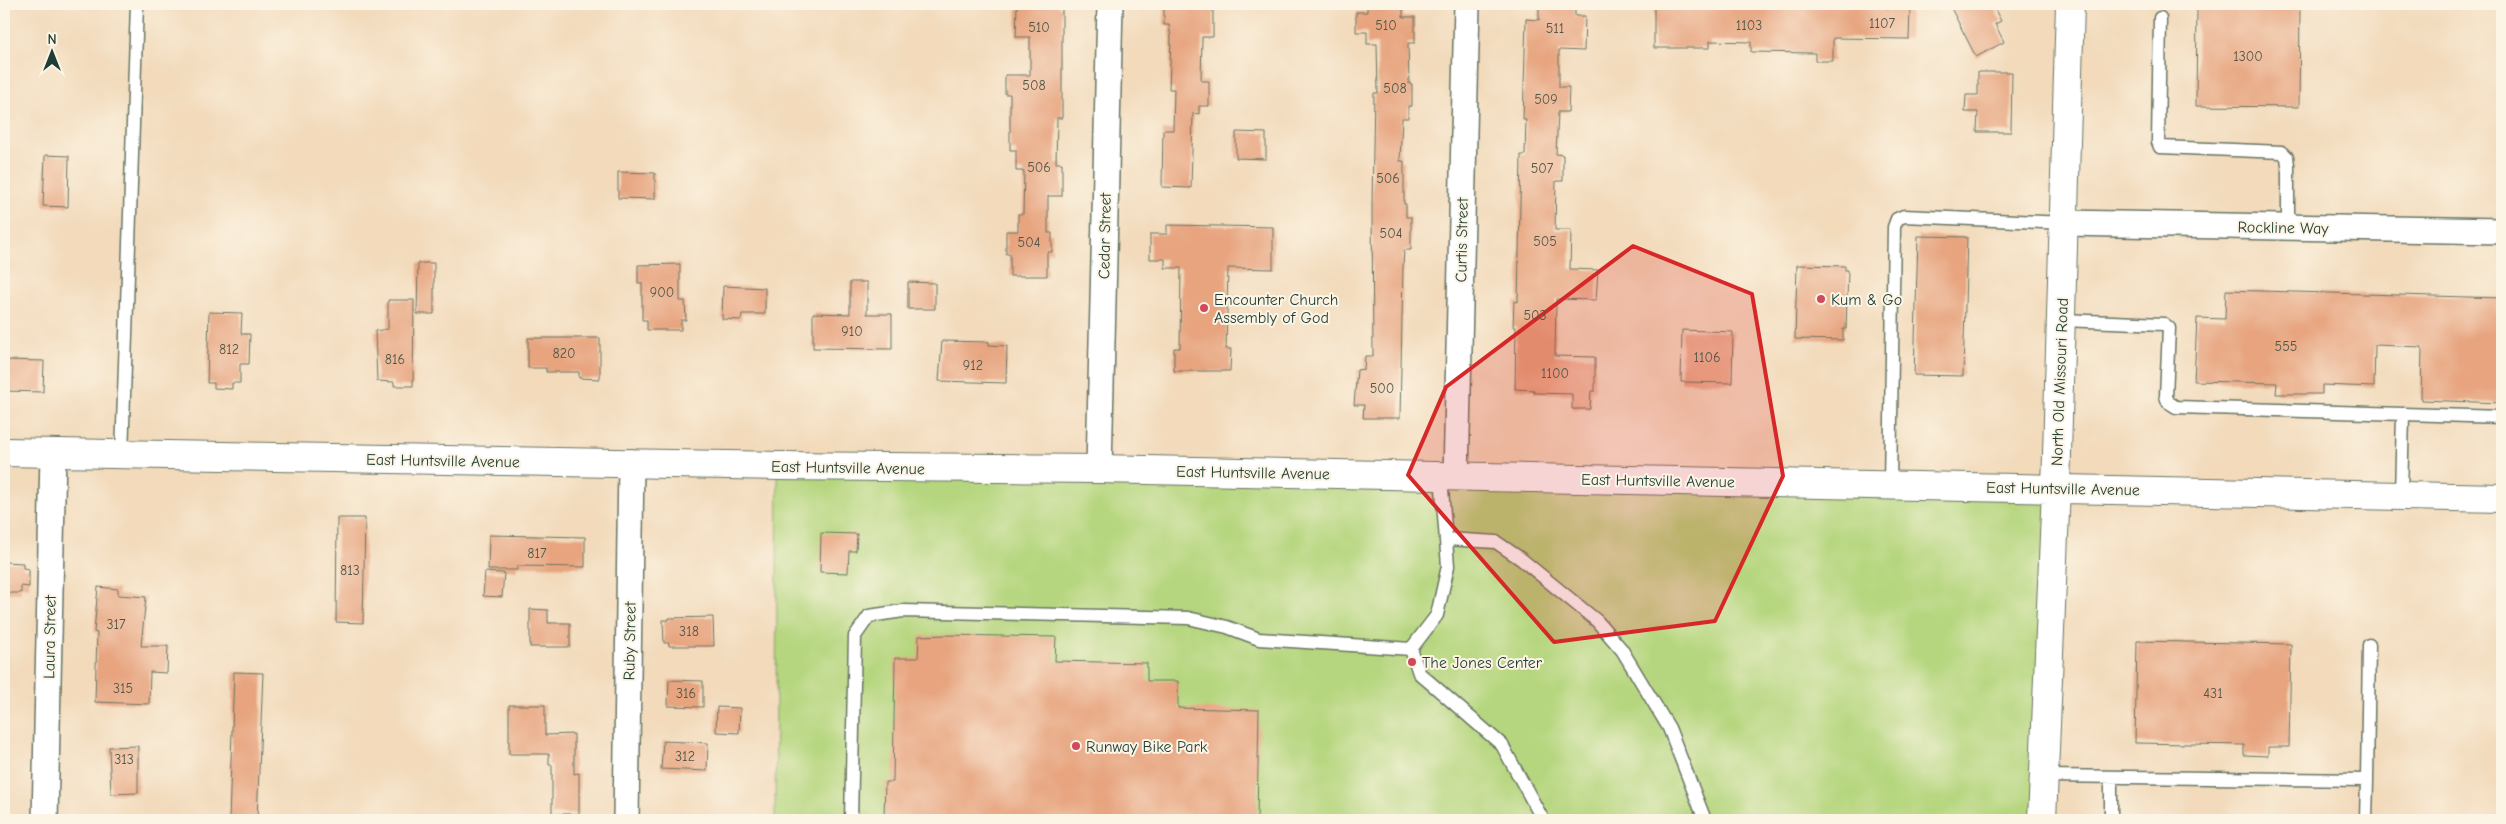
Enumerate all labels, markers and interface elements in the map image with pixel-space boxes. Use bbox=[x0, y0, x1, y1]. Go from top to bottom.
house number: 1107 bbox=[1869, 15, 1895, 32]
house number: 510 bbox=[1375, 17, 1397, 34]
house number: 1103 bbox=[1736, 17, 1762, 34]
house number: 510 bbox=[1028, 19, 1050, 36]
house number: 511 bbox=[1546, 20, 1564, 37]
north arrow bbox=[28, 28, 78, 78]
text: N bbox=[47, 31, 57, 48]
house number: 1300 bbox=[2233, 48, 2263, 65]
house number: 508 bbox=[1022, 77, 1046, 94]
house number: 508 bbox=[1383, 80, 1407, 97]
house number: 509 bbox=[1534, 91, 1558, 108]
house number: 506 bbox=[1027, 159, 1051, 176]
house number: 507 bbox=[1531, 160, 1554, 177]
house number: 506 bbox=[1376, 170, 1400, 187]
street label: Cedar Street bbox=[1095, 192, 1115, 279]
street label: Curtis Street bbox=[1452, 197, 1472, 282]
street label: Rockline Way bbox=[2237, 218, 2329, 238]
house number: 504 bbox=[1380, 225, 1403, 242]
house number: 505 bbox=[1533, 233, 1557, 250]
house number: 504 bbox=[1018, 234, 1041, 251]
house number: 900 bbox=[650, 284, 674, 301]
place label: Encounter Church Assembly of God bbox=[1214, 291, 1338, 327]
place label: Kum & Go bbox=[1831, 291, 1902, 309]
marker: Kum & Go bbox=[1815, 293, 1827, 305]
street label: North Old Missouri Road bbox=[2048, 298, 2072, 466]
marker: Encounter Church Assembly of God bbox=[1198, 302, 1210, 314]
house number: 503 bbox=[1523, 307, 1547, 324]
house number: 910 bbox=[841, 323, 863, 340]
house number: 555 bbox=[2275, 338, 2297, 355]
house number: 812 bbox=[219, 341, 239, 358]
house number: 820 bbox=[552, 345, 576, 362]
house number: 1106 bbox=[1693, 349, 1721, 366]
house number: 816 bbox=[385, 351, 405, 368]
house number: 912 bbox=[963, 357, 983, 374]
house number: 1100 bbox=[1541, 365, 1569, 382]
house number: 500 bbox=[1370, 380, 1394, 397]
street label: East Huntsville Avenue bbox=[366, 451, 520, 471]
street label: East Huntsville Avenue bbox=[771, 458, 925, 478]
street label: East Huntsville Avenue bbox=[1176, 463, 1330, 483]
street label: East Huntsville Avenue bbox=[1581, 471, 1735, 491]
street label: East Huntsville Avenue bbox=[1986, 479, 2140, 499]
house number: 817 bbox=[527, 545, 547, 562]
house number: 813 bbox=[340, 562, 360, 579]
street label: Laura Street bbox=[40, 595, 60, 679]
street label: Ruby Street bbox=[620, 601, 640, 681]
house number: 317 bbox=[106, 616, 126, 633]
house number: 318 bbox=[679, 623, 699, 640]
place label: The Jones Center bbox=[1422, 654, 1543, 672]
marker: The Jones Center bbox=[1406, 656, 1418, 668]
house number: 315 bbox=[113, 680, 133, 697]
house number: 316 bbox=[676, 685, 696, 702]
house number: 431 bbox=[2203, 685, 2223, 702]
place label: Runway Bike Park bbox=[1086, 738, 1208, 756]
marker: Runway Bike Park bbox=[1070, 740, 1082, 752]
house number: 312 bbox=[675, 748, 695, 765]
house number: 313 bbox=[114, 751, 134, 768]

